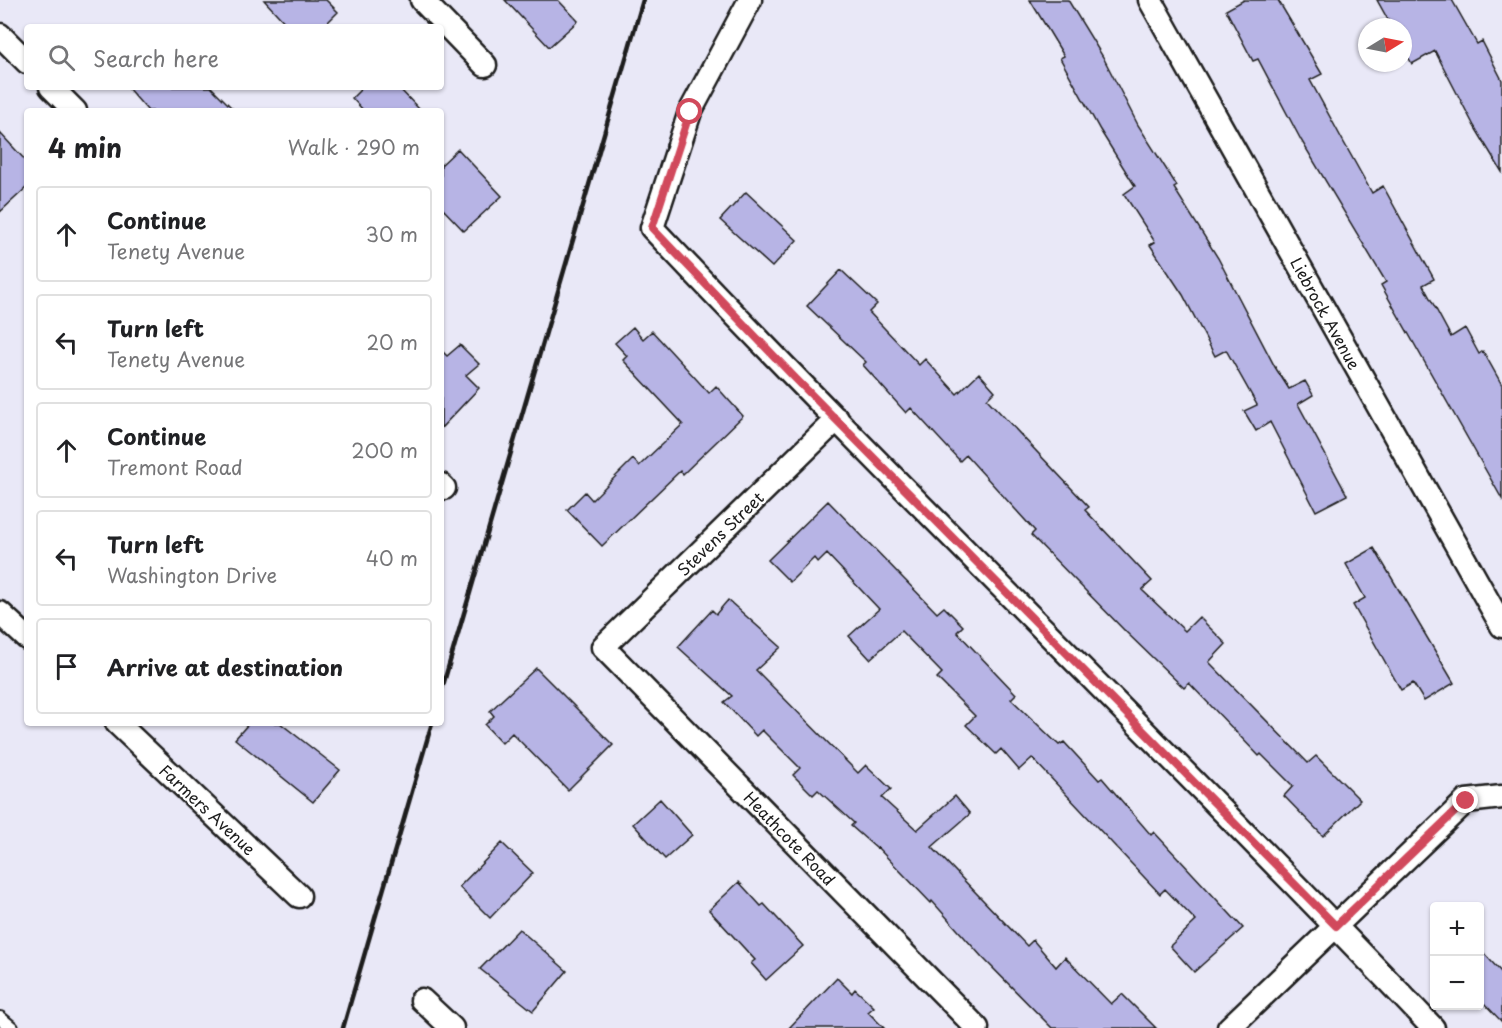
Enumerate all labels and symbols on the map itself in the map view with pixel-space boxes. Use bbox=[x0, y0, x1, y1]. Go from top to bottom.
north arrow bbox=[1358, 18, 1412, 72]
route start bbox=[676, 98, 702, 124]
street label: Liebrock Avenue bbox=[1285, 253, 1367, 374]
street label: Stevens Street bbox=[671, 485, 769, 581]
street label: Farmers Avenue bbox=[155, 758, 262, 860]
street label: Heathcote Road bbox=[739, 786, 841, 890]
route end bbox=[1452, 787, 1478, 813]

